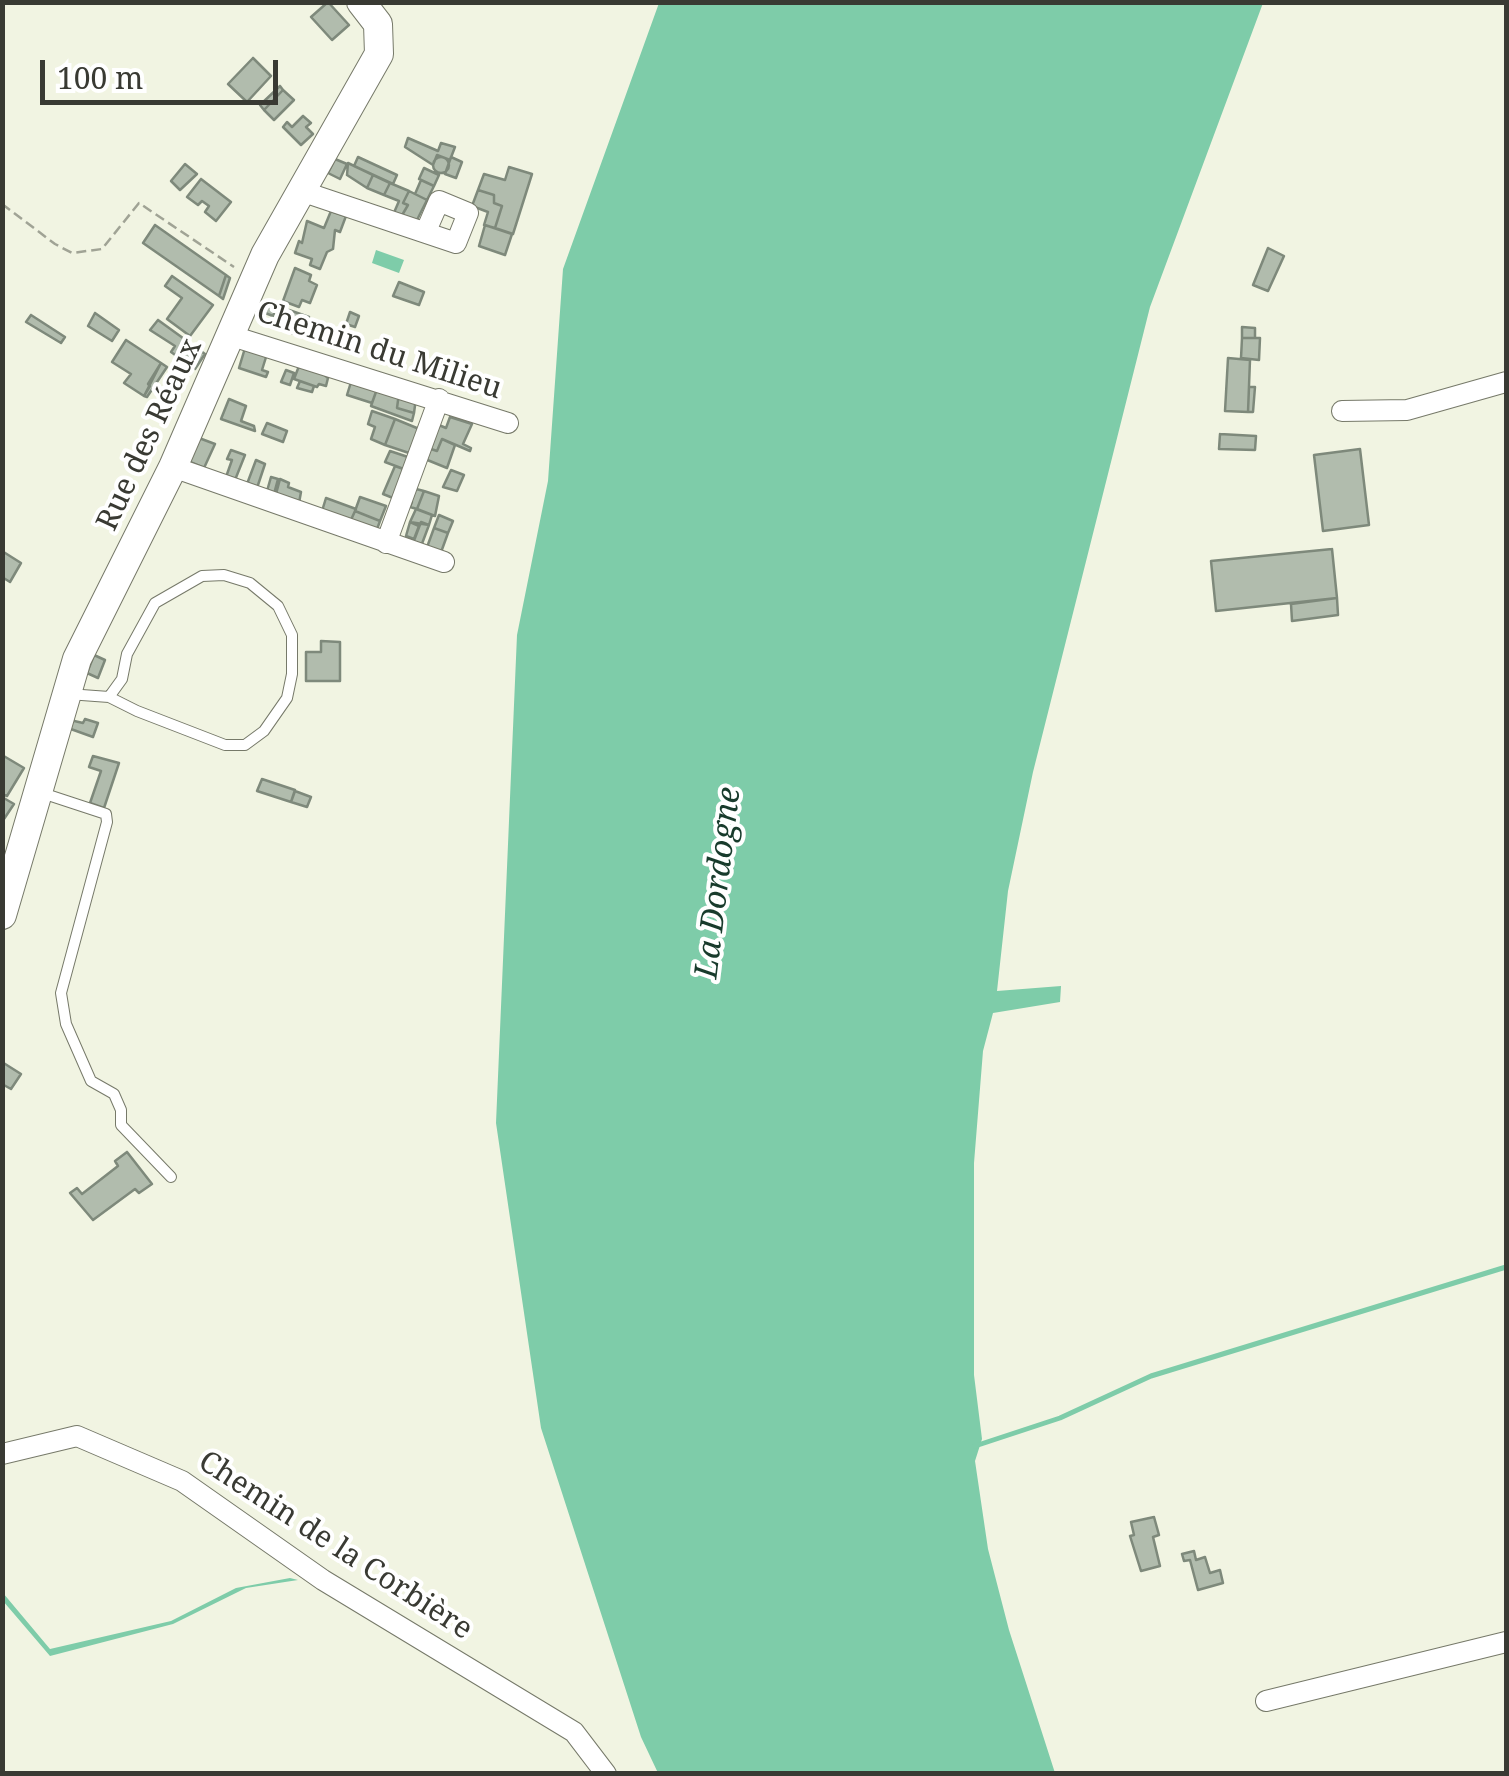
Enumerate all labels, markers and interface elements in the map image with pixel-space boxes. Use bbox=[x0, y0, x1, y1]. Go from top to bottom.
scale bar bbox=[45, 40, 282, 102]
text: 100 m bbox=[57, 57, 143, 98]
street label: Chemin du Milieu bbox=[252, 294, 506, 408]
street label: Rue des Réaux bbox=[90, 333, 210, 537]
water label: La Dordogne bbox=[688, 785, 750, 981]
street label: Chemin de la Corbière bbox=[191, 1444, 479, 1648]

